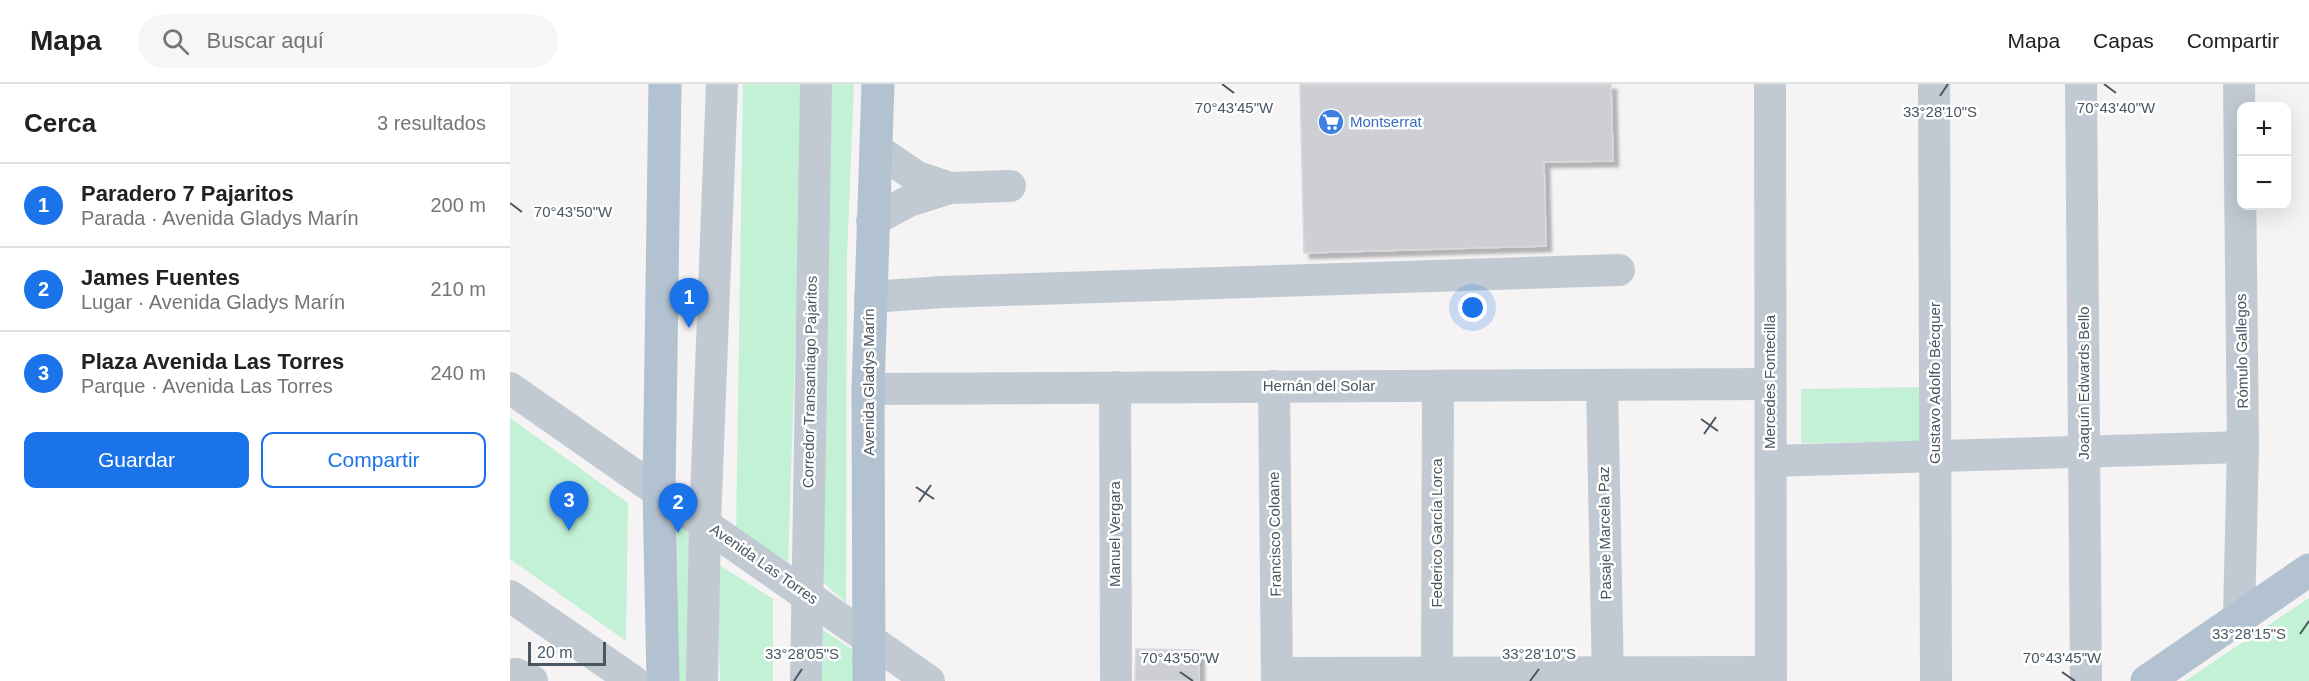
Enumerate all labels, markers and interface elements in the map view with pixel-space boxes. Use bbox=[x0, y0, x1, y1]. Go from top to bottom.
search box bbox=[138, 14, 558, 68]
text: Mapa bbox=[30, 25, 102, 56]
icon: search bbox=[159, 25, 192, 58]
text: Buscar aquí bbox=[207, 28, 324, 53]
text: Mapa bbox=[2008, 29, 2060, 52]
text: Capas bbox=[2093, 29, 2154, 52]
text: Compartir bbox=[2187, 29, 2279, 52]
text: 70°43'45"W bbox=[1195, 99, 1274, 116]
text: 70°43'40"W bbox=[2077, 99, 2156, 116]
map controls bbox=[2237, 102, 2291, 210]
button: + bbox=[2237, 102, 2291, 156]
text: 33°28'10"S bbox=[1903, 103, 1977, 120]
supermarket icon: Montserrat bbox=[1316, 107, 1346, 137]
text: Cerca bbox=[24, 108, 96, 138]
text: 3 resultados bbox=[377, 112, 486, 134]
place label: Montserrat bbox=[1350, 113, 1423, 130]
button: − bbox=[2237, 156, 2291, 210]
text: Paradero 7 Pajaritos bbox=[81, 181, 294, 206]
text: 1 bbox=[38, 194, 49, 216]
text: 200 m bbox=[430, 194, 486, 216]
text: 70°43'50"W bbox=[534, 203, 613, 220]
text: Parada · Avenida Gladys Marín bbox=[81, 207, 359, 229]
text: James Fuentes bbox=[81, 265, 240, 290]
street label: Corredor Transantiago Pajaritos bbox=[799, 276, 820, 488]
text: 2 bbox=[38, 278, 49, 300]
text: 210 m bbox=[430, 278, 486, 300]
pin: 1 bbox=[670, 278, 708, 328]
text: Lugar · Avenida Gladys Marín bbox=[81, 291, 345, 313]
your location bbox=[1458, 293, 1487, 322]
street label: Rómulo Gallegos bbox=[2232, 293, 2251, 409]
street label: Gustavo Adolfo Bécquer bbox=[1926, 302, 1943, 464]
street label: Joaquín Edwards Bello bbox=[2075, 306, 2092, 460]
street label: Avenida Gladys Marín bbox=[860, 308, 877, 456]
street label: Mercedes Fontecilla bbox=[1761, 314, 1778, 449]
text: Plaza Avenida Las Torres bbox=[81, 349, 344, 374]
text: 3 bbox=[38, 362, 49, 384]
text: 240 m bbox=[430, 362, 486, 384]
text: Parque · Avenida Las Torres bbox=[81, 375, 333, 397]
street label: Hernán del Solar bbox=[1263, 377, 1375, 394]
button: Guardar bbox=[24, 432, 249, 488]
button: Compartir bbox=[261, 432, 486, 488]
street label: Federico García Lorca bbox=[1428, 458, 1445, 608]
street label: Pasaje Marcela Paz bbox=[1595, 466, 1614, 600]
street label: Francisco Coloane bbox=[1265, 471, 1284, 597]
street label: Manuel Vergara bbox=[1106, 480, 1123, 587]
pin: 3 bbox=[550, 482, 588, 531]
pin: 2 bbox=[658, 484, 698, 533]
street label: Avenida Las Torres bbox=[707, 520, 822, 607]
text: 33°28'15"S bbox=[2212, 625, 2286, 642]
scale bar bbox=[528, 639, 606, 666]
text: 20 m bbox=[537, 644, 573, 661]
text: 33°28'05"S bbox=[765, 645, 839, 662]
text: 33°28'10"S bbox=[1502, 645, 1576, 662]
text: 70°43'50"W bbox=[1141, 649, 1220, 666]
text: 70°43'45"W bbox=[2023, 649, 2102, 666]

